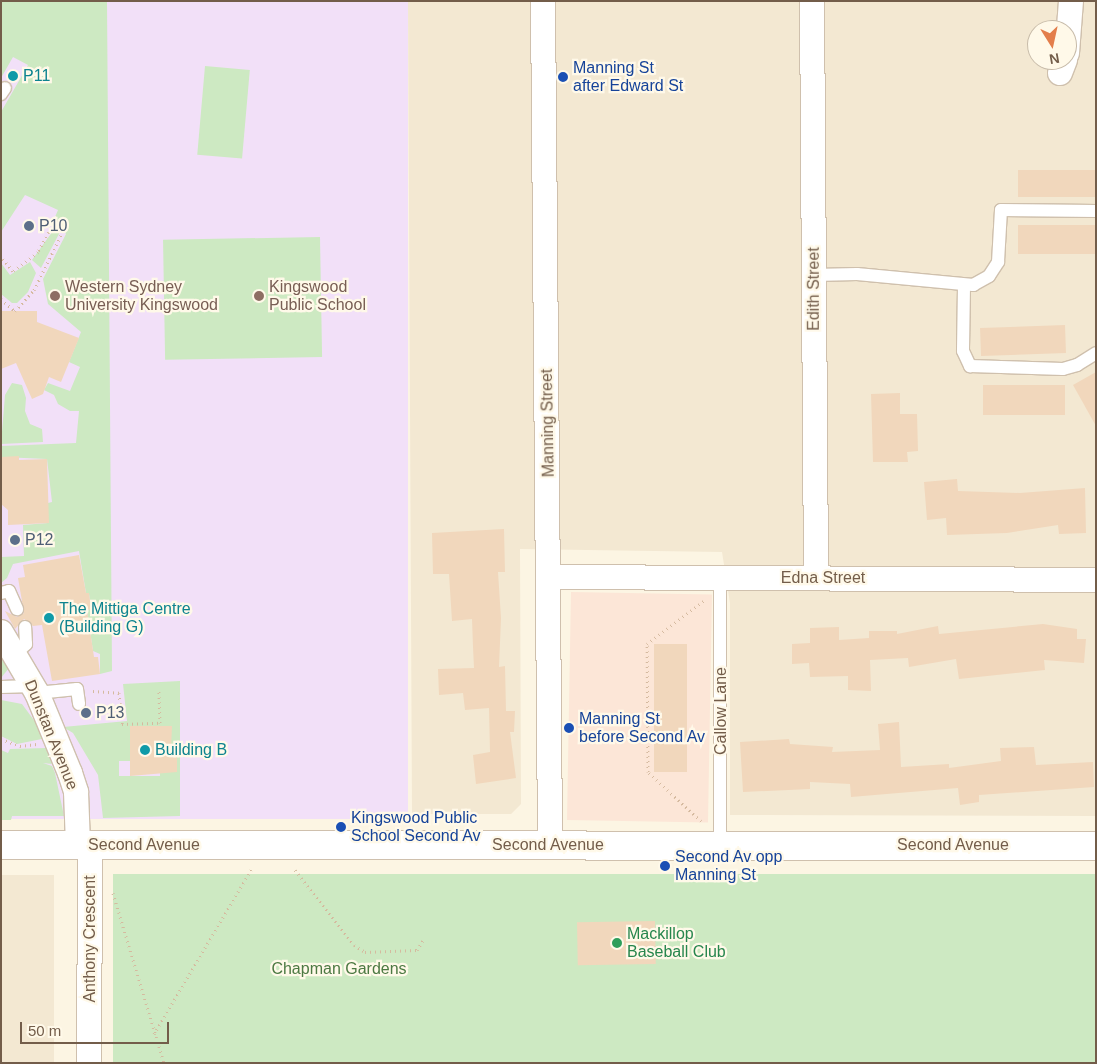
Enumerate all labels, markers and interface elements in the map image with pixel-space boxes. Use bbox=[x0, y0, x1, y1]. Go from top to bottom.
north arrow bbox=[1027, 20, 1077, 70]
text: N bbox=[1048, 50, 1061, 68]
place label: Manning St after Edward St bbox=[573, 58, 683, 96]
place label: P11 bbox=[23, 66, 50, 86]
marker: P11 bbox=[7, 70, 19, 82]
marker: Manning St after Edward St bbox=[557, 71, 569, 83]
place label: P10 bbox=[39, 216, 67, 236]
marker: P10 bbox=[23, 220, 35, 232]
street label: Edith Street bbox=[804, 247, 824, 331]
place label: Western Sydney University Kingswood bbox=[65, 277, 218, 315]
place label: Kingswood Public School bbox=[269, 277, 366, 315]
marker: Western Sydney University Kingswood bbox=[49, 290, 61, 302]
marker: Kingswood Public School bbox=[253, 290, 265, 302]
street label: Manning Street bbox=[537, 369, 559, 477]
place label: P12 bbox=[25, 530, 53, 550]
marker: P12 bbox=[9, 534, 21, 546]
street label: Edna Street bbox=[781, 568, 865, 588]
place label: The Mittiga Centre (Building G) bbox=[59, 599, 191, 637]
marker: The Mittiga Centre (Building G) bbox=[43, 612, 55, 624]
street label: Callow Lane bbox=[711, 667, 731, 755]
street label: Dunstan Avenue bbox=[20, 677, 82, 793]
place label: P13 bbox=[96, 703, 124, 723]
marker: P13 bbox=[80, 707, 92, 719]
place label: Manning St before Second Av bbox=[579, 709, 706, 747]
marker: Manning St before Second Av bbox=[563, 722, 575, 734]
place label: Building B bbox=[155, 740, 227, 760]
marker: Building B bbox=[139, 744, 151, 756]
place label: Kingswood Public School Second Av bbox=[351, 808, 481, 846]
marker: Kingswood Public School Second Av bbox=[335, 821, 347, 833]
street label: Second Avenue bbox=[88, 835, 200, 855]
street label: Second Avenue bbox=[492, 835, 604, 855]
street label: Second Avenue bbox=[897, 835, 1009, 855]
place label: Second Av opp Manning St bbox=[675, 847, 783, 885]
marker: Second Av opp Manning St bbox=[659, 860, 671, 872]
street label: Anthony Crescent bbox=[80, 875, 100, 1003]
place label: Mackillop Baseball Club bbox=[627, 924, 726, 962]
marker: Mackillop Baseball Club bbox=[611, 937, 623, 949]
park label: Chapman Gardens bbox=[271, 959, 407, 979]
scale bar bbox=[22, 1012, 171, 1044]
text: 50 m bbox=[28, 1022, 61, 1039]

